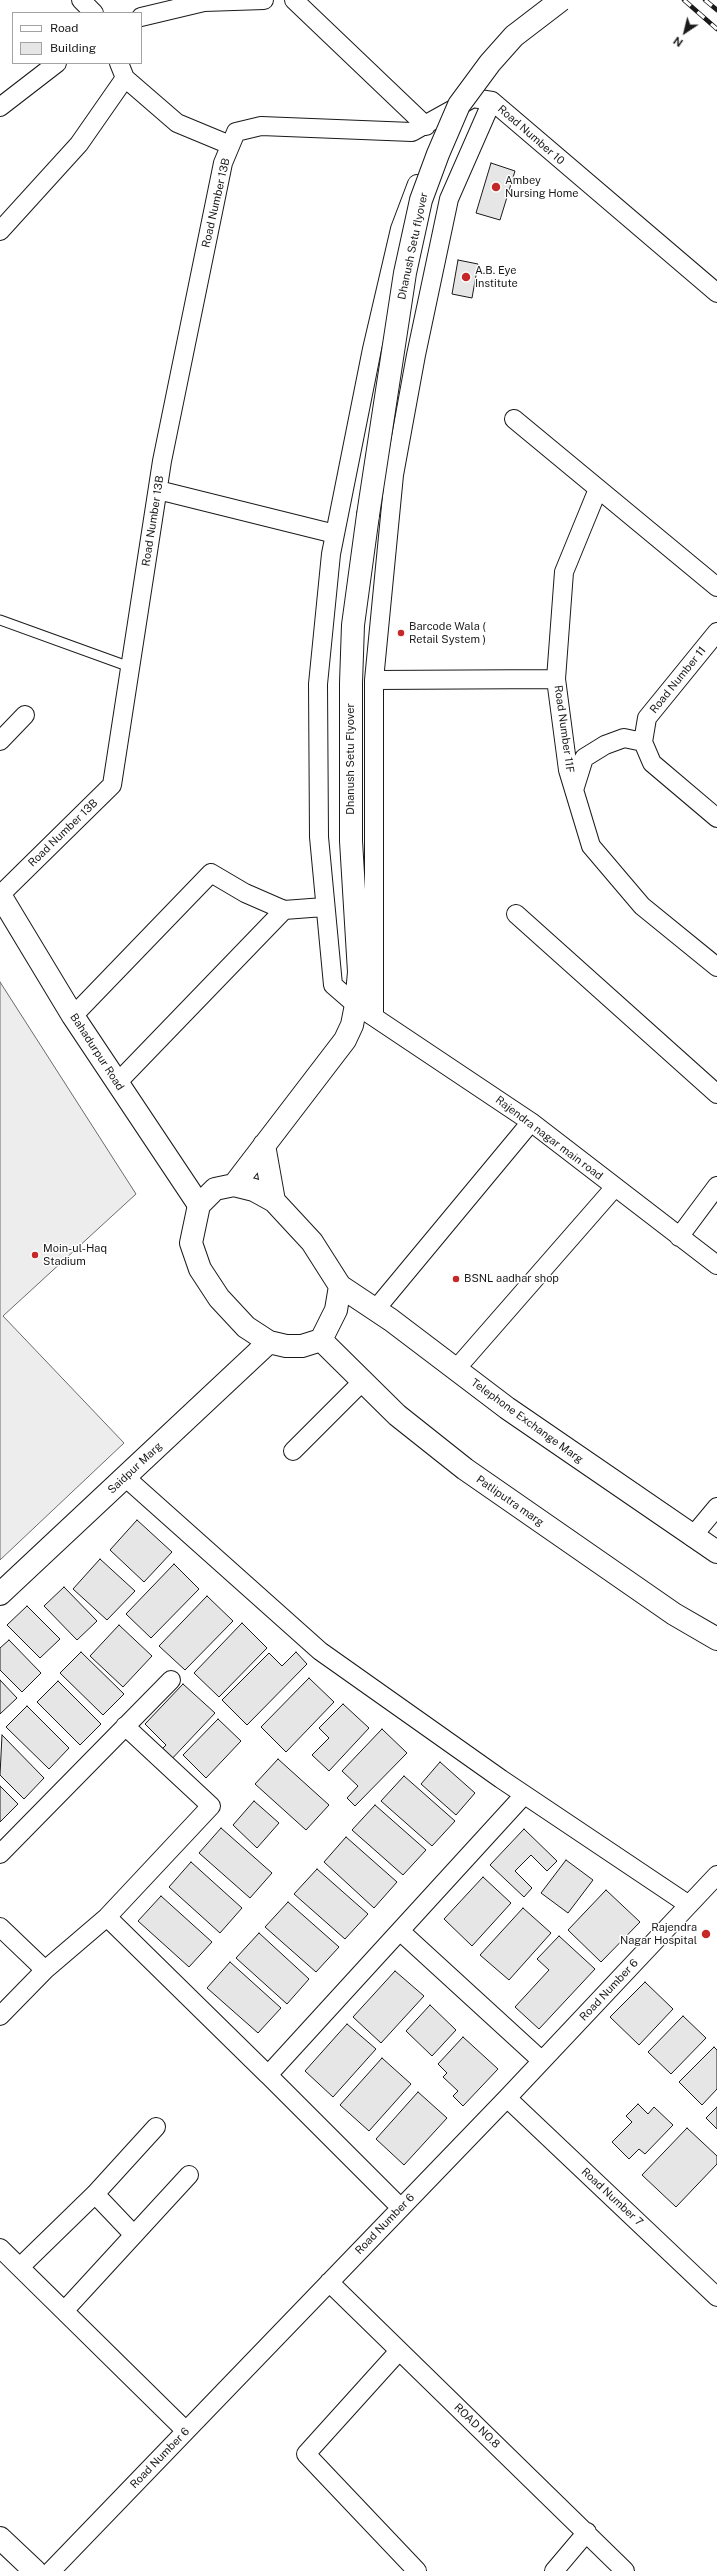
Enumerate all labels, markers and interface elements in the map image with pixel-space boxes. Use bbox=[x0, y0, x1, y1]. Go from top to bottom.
legend bbox=[12, 12, 142, 64]
north arrow bbox=[665, 12, 705, 52]
text: Road bbox=[50, 21, 78, 35]
text: N bbox=[671, 34, 685, 49]
text: Building bbox=[50, 41, 96, 55]
street label: Road Number 10 bbox=[495, 102, 567, 168]
street label: Road Number 13B bbox=[199, 157, 233, 249]
place label: Ambey Nursing Home bbox=[505, 174, 579, 200]
marker: Ambey Nursing Home bbox=[490, 181, 502, 193]
street label: Dhanush Setu flyover bbox=[395, 191, 431, 301]
place label: A.B. Eye Institute bbox=[475, 264, 518, 290]
marker: A.B. Eye Institute bbox=[460, 271, 472, 283]
street label: Road Number 13B bbox=[139, 475, 167, 567]
place label: Barcode Wala ( Retail System ) bbox=[409, 620, 486, 646]
marker: Barcode Wala ( Retail System ) bbox=[396, 628, 406, 638]
street label: Road Number 11 bbox=[647, 644, 709, 716]
street label: Road Number 11F bbox=[551, 684, 577, 774]
street label: Dhanush Setu Flyover bbox=[344, 703, 358, 815]
street label: Road Number 13B bbox=[25, 796, 101, 870]
street label: Bahadurpur Road bbox=[67, 1011, 127, 1093]
street label: Rajendra nagar main road bbox=[493, 1093, 605, 1183]
place label: Moin-ul-Haq Stadium bbox=[43, 1242, 107, 1268]
marker: Moin-ul-Haq Stadium bbox=[30, 1250, 40, 1260]
place label: BSNL aadhar shop bbox=[464, 1272, 559, 1286]
marker: BSNL aadhar shop bbox=[451, 1274, 461, 1284]
street label: Telephone Exchange Marg bbox=[468, 1376, 586, 1466]
street label: Saidpur Marg bbox=[105, 1439, 165, 1497]
street label: Patliputra marg bbox=[474, 1473, 546, 1529]
place label: Rajendra Nagar Hospital bbox=[620, 1921, 697, 1947]
marker: Rajendra Nagar Hospital bbox=[700, 1928, 712, 1940]
street label: Road Number 6 bbox=[577, 1956, 641, 2024]
street label: Road Number 7 bbox=[578, 2165, 646, 2229]
street label: Road Number 6 bbox=[353, 2191, 417, 2257]
street label: ROAD NO.8 bbox=[451, 2401, 503, 2451]
street label: Road Number 6 bbox=[128, 2425, 192, 2491]

